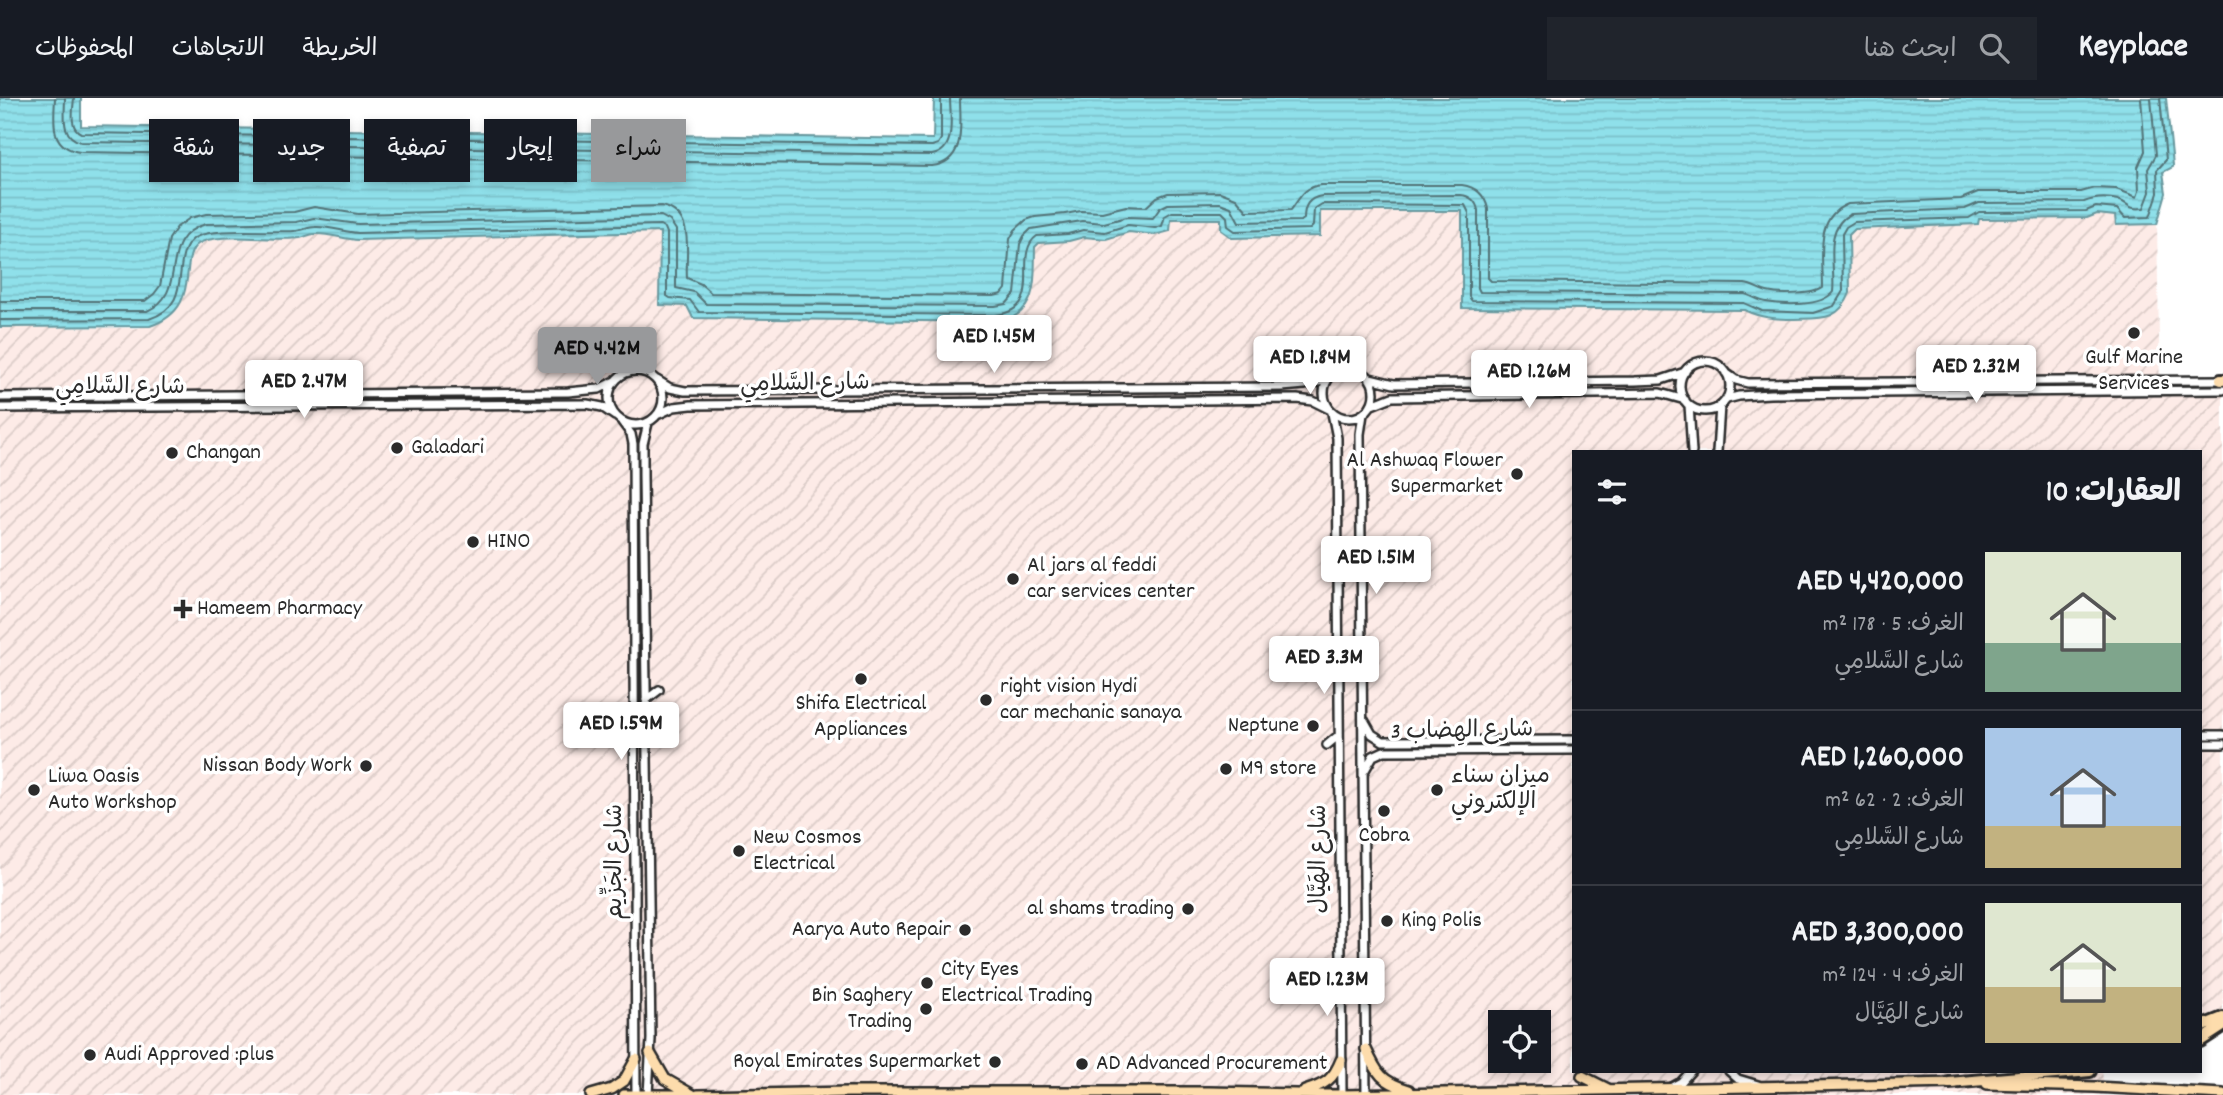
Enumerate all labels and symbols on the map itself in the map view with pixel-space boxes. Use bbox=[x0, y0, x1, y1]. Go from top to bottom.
pin: AED 1.45M bbox=[914, 316, 1074, 375]
marker: Gulf Marine Services bbox=[2126, 325, 2142, 341]
pin: AED 4.42M bbox=[517, 328, 677, 387]
pin: AED 1.84M bbox=[1230, 336, 1390, 396]
place label: Gulf Marine Services bbox=[2085, 342, 2183, 401]
pin: AED 2.32M bbox=[1896, 345, 2056, 405]
pin: AED 1.26M bbox=[1449, 350, 1609, 410]
pin: AED 2.47M bbox=[224, 360, 384, 420]
street label: شارع السَّلامِي bbox=[740, 367, 870, 404]
street label: شارع السَّلامِي bbox=[55, 372, 185, 406]
place label: Galadari bbox=[411, 432, 484, 465]
place label: Changan bbox=[186, 437, 261, 470]
marker: Galadari bbox=[389, 440, 405, 456]
marker: Changan bbox=[164, 445, 180, 461]
place label: Al Ashwaq Flower Supermarket bbox=[1346, 445, 1503, 504]
marker: Al Ashwaq Flower Supermarket bbox=[1509, 466, 1525, 482]
place label: HINO bbox=[487, 526, 530, 559]
marker: HINO bbox=[465, 534, 481, 550]
pin: AED 1.51M bbox=[1296, 536, 1456, 596]
place label: Al jars al feddi car services center bbox=[1027, 550, 1195, 609]
marker: Al jars al feddi car services center bbox=[1005, 571, 1021, 587]
place label: Hameem Pharmacy bbox=[197, 593, 363, 626]
marker: Hameem Pharmacy bbox=[175, 601, 191, 617]
pin: AED 3.3M bbox=[1252, 636, 1396, 696]
marker: Shifa Electrical Appliances bbox=[853, 671, 869, 687]
place label: right vision Hydi car mechanic sanaya bbox=[1000, 671, 1183, 730]
place label: Shifa Electrical Appliances bbox=[795, 688, 927, 747]
marker: right vision Hydi car mechanic sanaya bbox=[978, 692, 994, 708]
pin: AED 1.59M bbox=[541, 702, 701, 762]
place label: Neptune bbox=[1228, 710, 1299, 743]
street label: شارع الهِضاب 3 bbox=[1390, 714, 1534, 750]
marker: Neptune bbox=[1305, 718, 1321, 734]
place label: Nissan Body Work bbox=[202, 750, 352, 783]
place label: M9 store bbox=[1240, 753, 1316, 786]
marker: Nissan Body Work bbox=[358, 758, 374, 774]
place label: Liwa Oasis Auto Workshop bbox=[48, 761, 177, 820]
marker: M9 store bbox=[1218, 761, 1234, 777]
place label: ميزان سناء الإلكتروني bbox=[1451, 761, 1550, 821]
marker: Liwa Oasis Auto Workshop bbox=[26, 782, 42, 798]
marker: ميزان سناء الإلكتروني bbox=[1429, 782, 1445, 798]
marker: Cobra bbox=[1376, 803, 1392, 819]
street label: شارع الجَزِّيم bbox=[599, 804, 633, 920]
street label: شارع الهَيَّال bbox=[1304, 805, 1337, 913]
place label: Cobra bbox=[1359, 820, 1411, 853]
place label: New Cosmos Electrical bbox=[753, 822, 862, 881]
marker: New Cosmos Electrical bbox=[731, 843, 747, 859]
place label: al shams trading bbox=[1027, 893, 1174, 926]
marker: al shams trading bbox=[1180, 901, 1196, 917]
place label: King Polis bbox=[1401, 905, 1482, 938]
marker: King Polis bbox=[1379, 913, 1395, 929]
place label: Aarya Auto Repair bbox=[792, 914, 951, 947]
marker: Aarya Auto Repair bbox=[957, 922, 973, 938]
place label: City Eyes Electrical Trading bbox=[941, 954, 1093, 1013]
pin: AED 1.23M bbox=[1247, 958, 1407, 1018]
marker: City Eyes Electrical Trading bbox=[919, 975, 935, 991]
place label: Bin Saghery Trading bbox=[811, 980, 913, 1039]
marker: Bin Saghery Trading bbox=[918, 1001, 934, 1017]
place label: Audi Approved :plus bbox=[104, 1039, 275, 1072]
place label: Royal Emirates Supermarket bbox=[733, 1046, 981, 1079]
marker: Audi Approved :plus bbox=[82, 1047, 98, 1063]
place label: AD Advanced Procurement bbox=[1096, 1048, 1328, 1081]
marker: Royal Emirates Supermarket bbox=[987, 1054, 1003, 1070]
marker: AD Advanced Procurement bbox=[1074, 1056, 1090, 1072]

